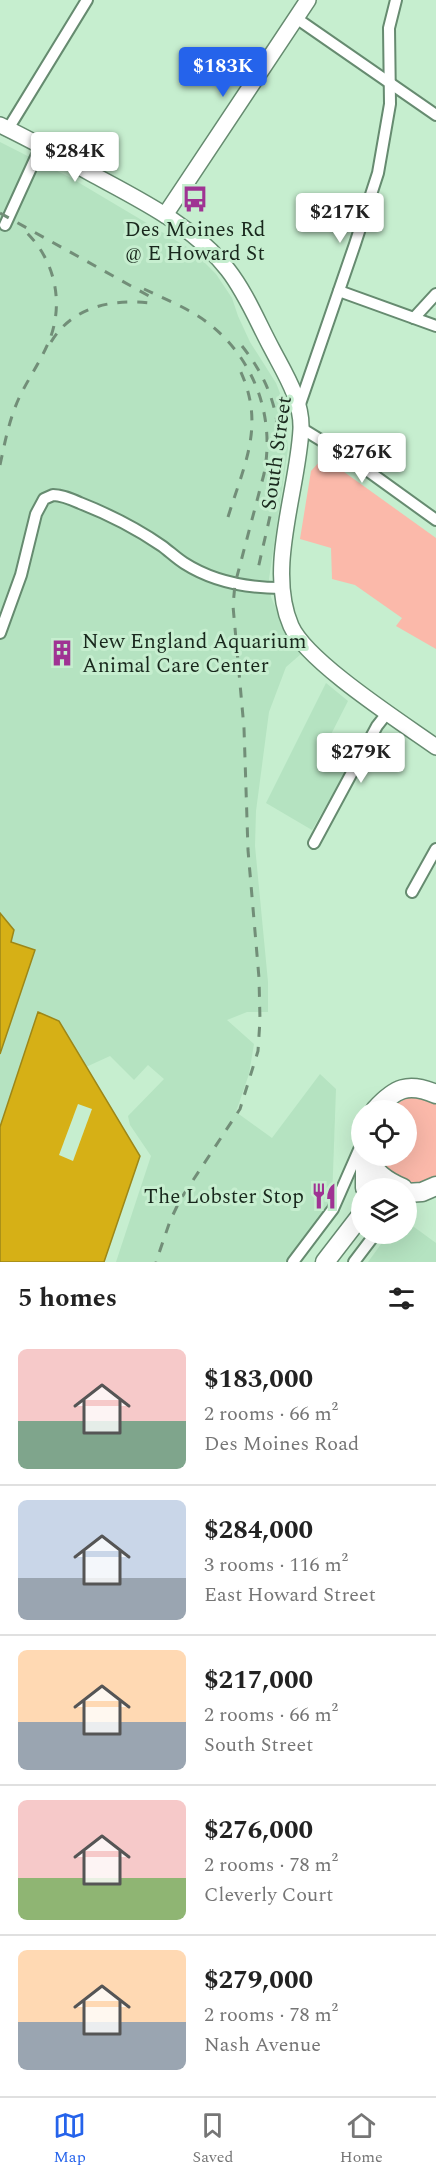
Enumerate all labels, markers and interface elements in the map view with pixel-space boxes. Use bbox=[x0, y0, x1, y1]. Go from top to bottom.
pin: $183K bbox=[181, 47, 265, 98]
text: $183K bbox=[193, 51, 253, 81]
pin: $284K bbox=[33, 132, 117, 183]
text: $284K bbox=[45, 136, 105, 166]
bus stop icon: Des Moines Rd @ E Howard St bbox=[180, 184, 210, 214]
pin: $217K bbox=[298, 193, 382, 244]
text: $217K bbox=[310, 197, 370, 227]
place label: Des Moines Rd @ E Howard St bbox=[124, 214, 266, 270]
street label: South Street bbox=[253, 394, 301, 512]
pin: $276K bbox=[320, 433, 404, 484]
text: $276K bbox=[332, 437, 392, 467]
place label: New England Aquarium Animal Care Center bbox=[82, 626, 307, 682]
building icon: New England Aquarium Animal Care Center bbox=[47, 638, 77, 668]
pin: $279K bbox=[319, 733, 403, 784]
text: $279K bbox=[331, 737, 391, 767]
map controls bbox=[351, 1100, 417, 1244]
button: locate bbox=[351, 1100, 417, 1166]
button: layers bbox=[351, 1178, 417, 1244]
place label: The Lobster Stop bbox=[144, 1181, 304, 1213]
restaurant icon: The Lobster Stop bbox=[309, 1181, 339, 1211]
text: 5 homes bbox=[18, 1278, 117, 1318]
icon: filters bbox=[385, 1282, 418, 1315]
text: $183,000 bbox=[204, 1359, 313, 1399]
icon: home bbox=[66, 1373, 138, 1445]
text: 2 rooms · 66 m² bbox=[204, 1399, 338, 1429]
text: Des Moines Road bbox=[204, 1429, 359, 1459]
text: $284,000 bbox=[204, 1510, 313, 1550]
icon: home bbox=[66, 1524, 138, 1596]
text: 3 rooms · 116 m² bbox=[204, 1550, 348, 1580]
text: East Howard Street bbox=[204, 1580, 376, 1610]
text: $217,000 bbox=[204, 1660, 313, 1700]
icon: home bbox=[66, 1674, 138, 1746]
text: 2 rooms · 66 m² bbox=[204, 1700, 338, 1730]
text: South Street bbox=[204, 1730, 313, 1760]
text: $276,000 bbox=[204, 1810, 313, 1850]
icon: home bbox=[66, 1824, 138, 1896]
text: 2 rooms · 78 m² bbox=[204, 1850, 338, 1880]
text: Cleverly Court bbox=[204, 1880, 333, 1910]
text: $279,000 bbox=[204, 1960, 313, 2000]
icon: home bbox=[66, 1974, 138, 2046]
text: 2 rooms · 78 m² bbox=[204, 2000, 338, 2030]
text: Nash Avenue bbox=[204, 2030, 321, 2060]
tab: Map bbox=[53, 2109, 86, 2169]
tab: Saved bbox=[192, 2109, 233, 2169]
tab: Home bbox=[340, 2109, 383, 2169]

